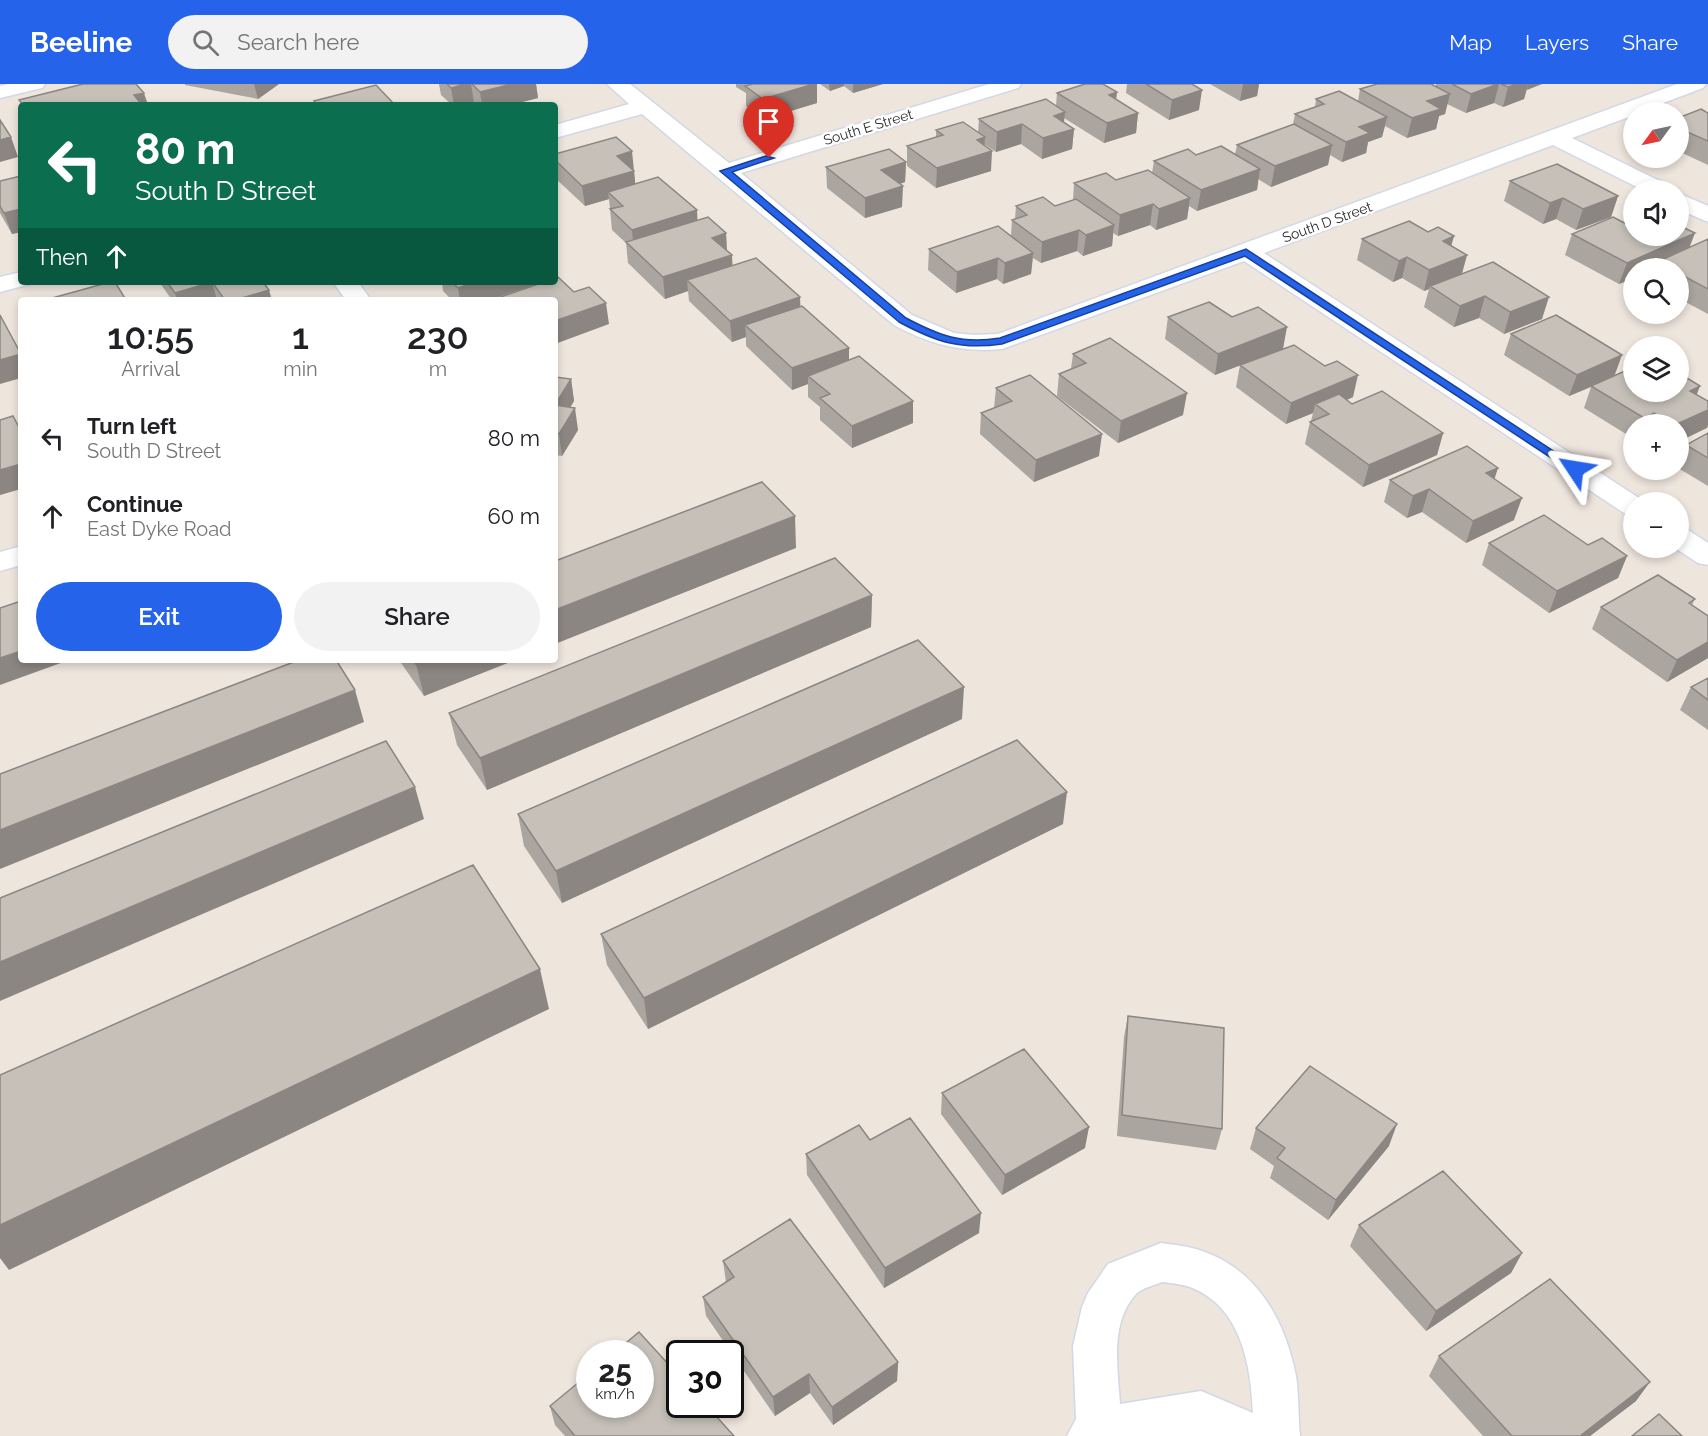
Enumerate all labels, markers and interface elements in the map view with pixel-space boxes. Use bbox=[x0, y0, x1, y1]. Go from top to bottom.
search box bbox=[168, 15, 588, 69]
text: Beeline bbox=[30, 26, 132, 59]
icon: search bbox=[189, 26, 222, 59]
text: Search here bbox=[237, 29, 359, 55]
text: Map bbox=[1449, 30, 1492, 55]
text: Layers bbox=[1525, 30, 1589, 55]
text: Share bbox=[1622, 30, 1678, 55]
pin bbox=[743, 96, 794, 158]
north arrow bbox=[1623, 102, 1689, 168]
map controls bbox=[1623, 102, 1689, 558]
icon: arrive bbox=[752, 105, 785, 138]
street label: South E Street bbox=[821, 106, 915, 148]
text: 80 m bbox=[135, 125, 235, 174]
icon: left bbox=[36, 126, 114, 204]
text: South D Street bbox=[135, 175, 316, 206]
button: sound bbox=[1623, 180, 1689, 246]
street label: South D Street bbox=[1280, 198, 1374, 246]
icon: ahead bbox=[100, 240, 133, 273]
text: Then bbox=[36, 244, 88, 270]
button: search bbox=[1623, 258, 1689, 324]
text: 10:55 bbox=[107, 315, 194, 357]
text: 1 bbox=[292, 315, 309, 357]
text: 230 bbox=[407, 315, 469, 357]
button: layers bbox=[1623, 336, 1689, 402]
text: Arrival bbox=[121, 357, 180, 381]
text: min bbox=[283, 357, 318, 381]
text: m bbox=[429, 357, 447, 381]
text: Turn left bbox=[87, 413, 177, 439]
button: + bbox=[1623, 414, 1689, 480]
icon: left bbox=[36, 422, 69, 455]
text: 80 m bbox=[488, 425, 540, 451]
position arrow bbox=[1543, 437, 1607, 501]
text: South D Street bbox=[87, 439, 221, 463]
text: Continue bbox=[87, 491, 183, 517]
button: − bbox=[1623, 492, 1689, 558]
icon: ahead bbox=[36, 500, 69, 533]
text: 60 m bbox=[487, 503, 540, 529]
text: East Dyke Road bbox=[87, 517, 232, 541]
button: Exit bbox=[36, 582, 282, 651]
button: Share bbox=[294, 582, 540, 651]
speed limit sign: 30 bbox=[666, 1340, 744, 1418]
text: 25 bbox=[598, 1354, 632, 1389]
text: km/h bbox=[595, 1385, 635, 1403]

